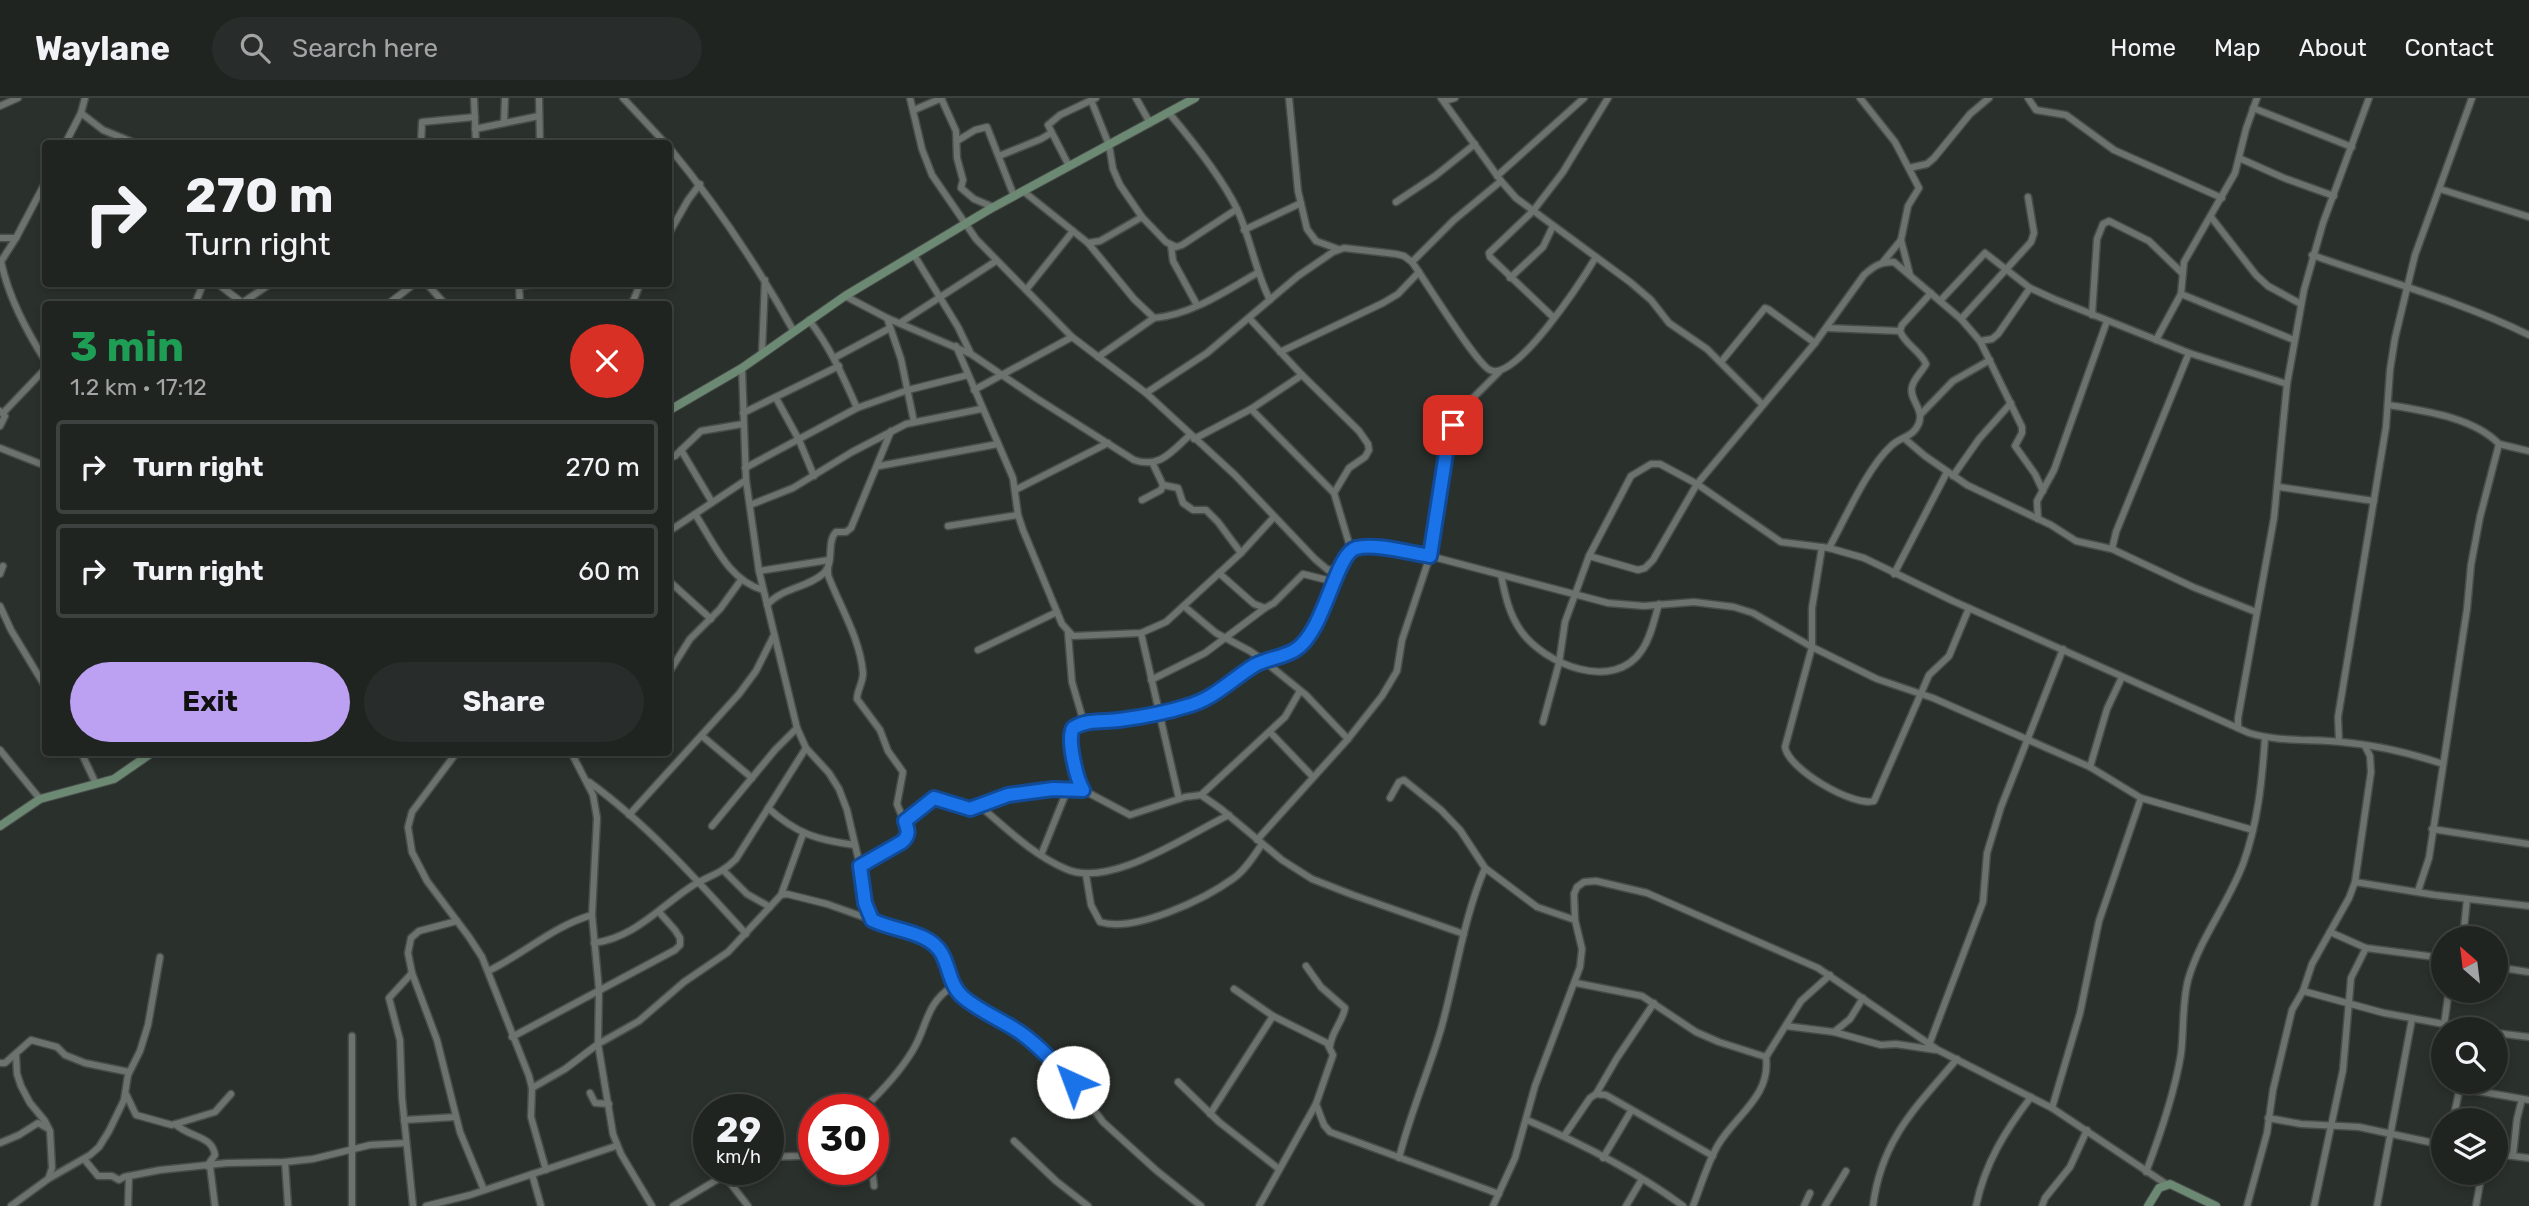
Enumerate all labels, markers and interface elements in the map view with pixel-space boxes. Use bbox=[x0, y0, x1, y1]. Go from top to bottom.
search box bbox=[212, 17, 702, 80]
text: Waylane bbox=[35, 29, 170, 68]
icon: search bbox=[236, 29, 274, 67]
text: Search here bbox=[292, 33, 438, 64]
text: Home bbox=[2110, 34, 2176, 62]
text: Map bbox=[2214, 34, 2261, 62]
text: About bbox=[2299, 34, 2367, 62]
text: Contact bbox=[2405, 34, 2494, 62]
text: 270 m bbox=[185, 166, 334, 224]
icon: right bbox=[70, 168, 161, 259]
text: Turn right bbox=[185, 225, 330, 263]
text: 3 min bbox=[70, 322, 184, 372]
button: close bbox=[570, 324, 644, 398]
text: 1.2 km · 17:12 bbox=[70, 373, 207, 401]
pin bbox=[1423, 395, 1483, 455]
icon: arrive bbox=[1434, 406, 1472, 444]
icon: right bbox=[74, 448, 112, 486]
text: Turn right bbox=[133, 452, 263, 483]
text: 270 m bbox=[565, 452, 640, 483]
icon: right bbox=[74, 552, 112, 590]
text: Turn right bbox=[133, 556, 263, 587]
text: 60 m bbox=[578, 556, 640, 587]
button: Exit bbox=[70, 662, 350, 742]
button: Share bbox=[364, 662, 644, 742]
north arrow bbox=[2431, 926, 2508, 1003]
map controls bbox=[2431, 926, 2508, 1185]
button: search bbox=[2431, 1017, 2508, 1094]
position arrow bbox=[1036, 1045, 1110, 1119]
speed limit sign: 30 bbox=[798, 1094, 889, 1185]
button: layers bbox=[2431, 1108, 2508, 1185]
text: 29 bbox=[716, 1109, 761, 1151]
text: km/h bbox=[716, 1146, 761, 1168]

